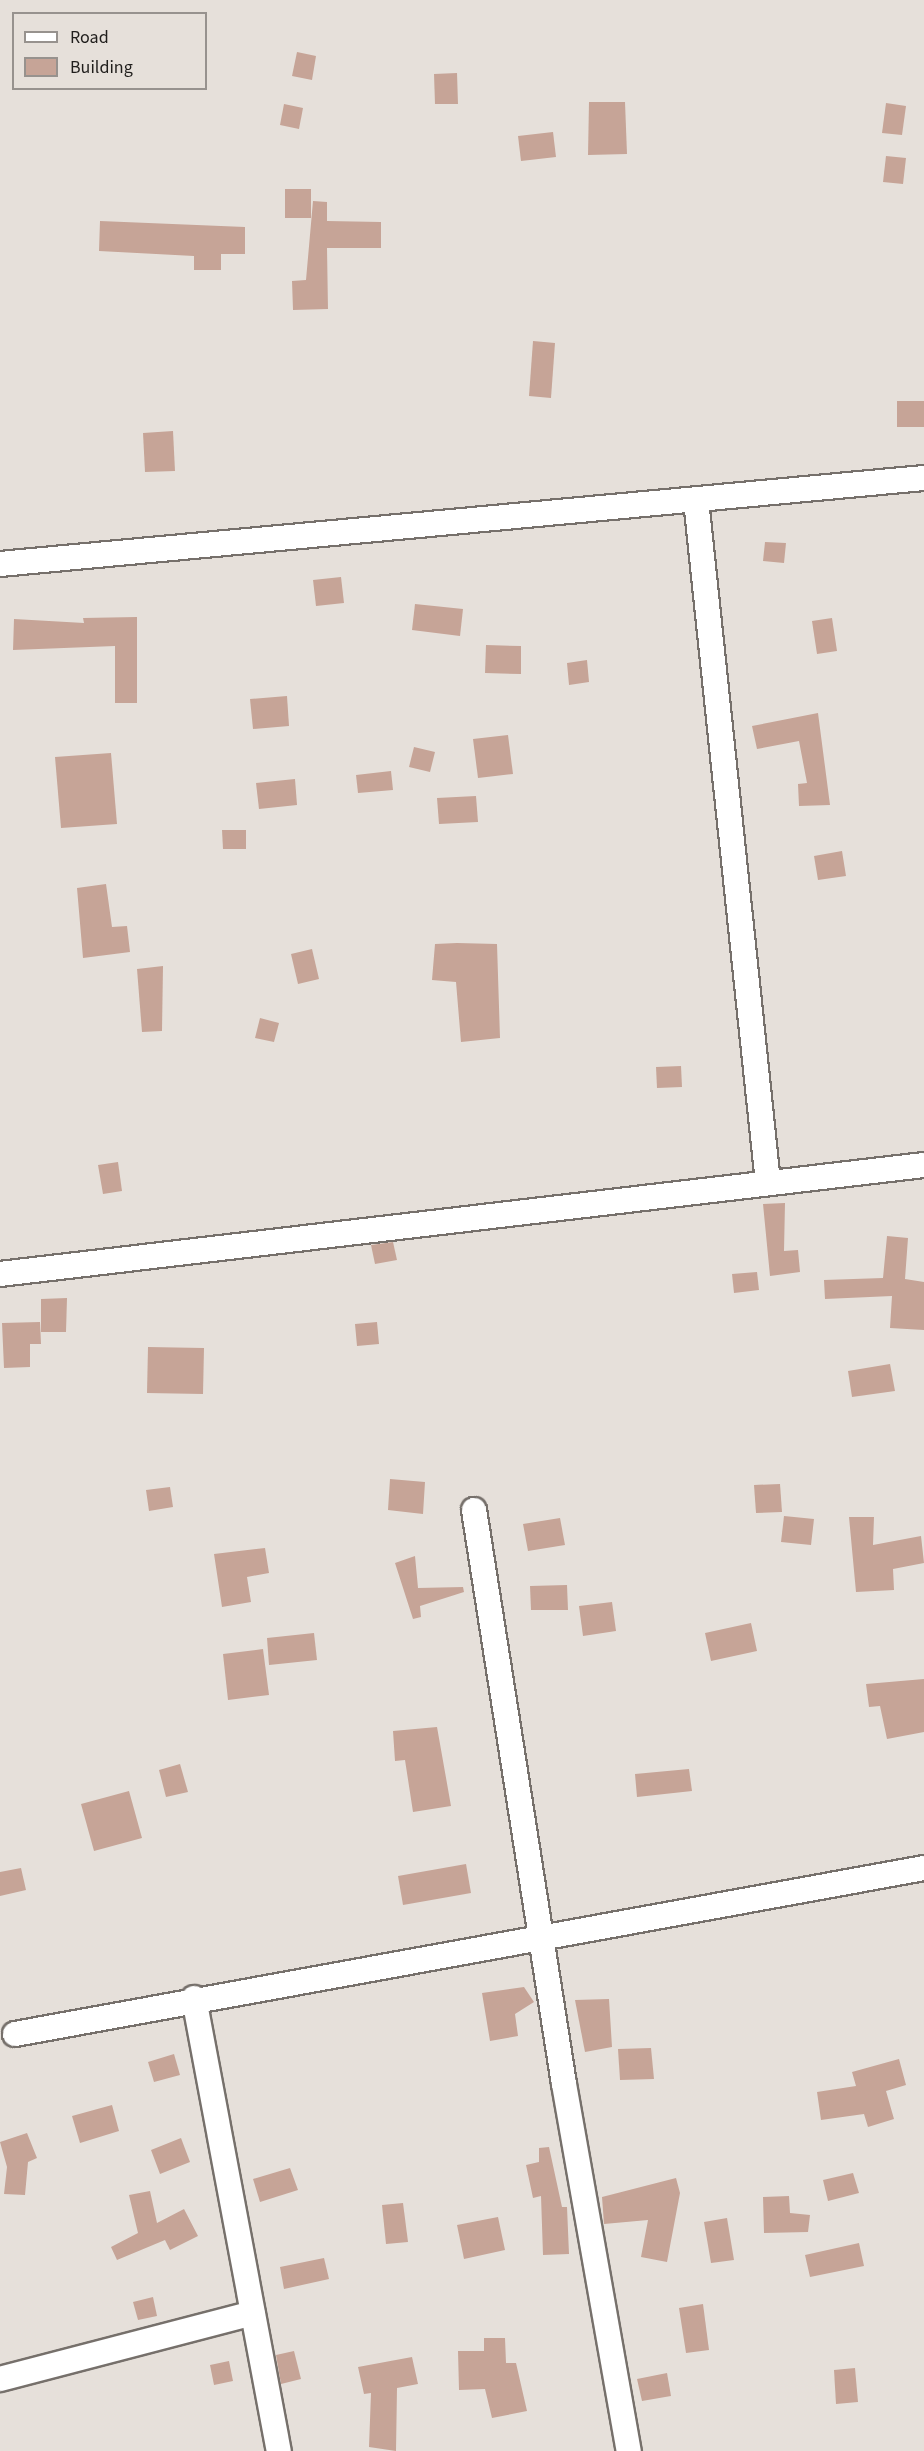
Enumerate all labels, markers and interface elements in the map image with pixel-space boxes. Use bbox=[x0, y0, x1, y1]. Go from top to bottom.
legend bbox=[12, 12, 207, 90]
text: Road bbox=[70, 25, 109, 50]
text: Building bbox=[70, 55, 133, 80]

